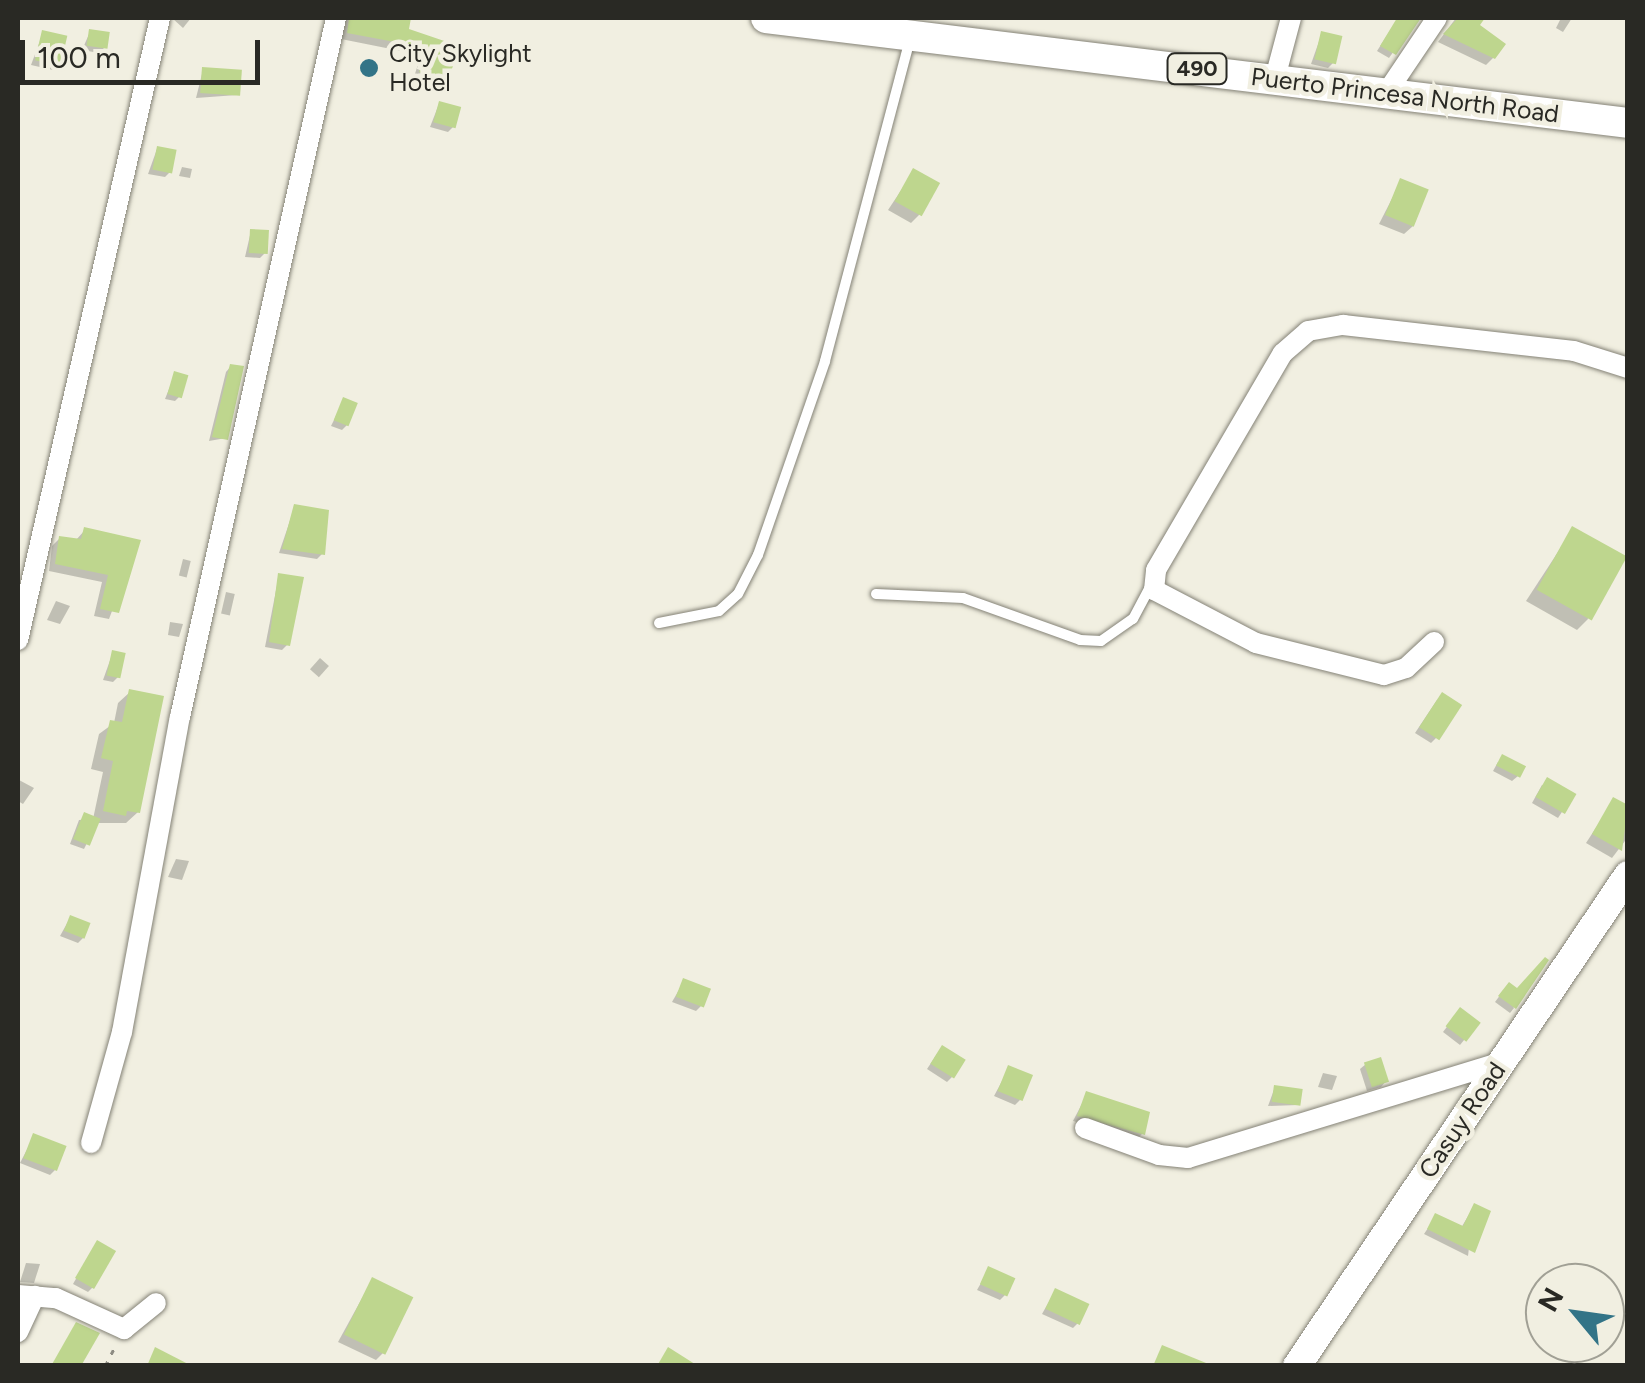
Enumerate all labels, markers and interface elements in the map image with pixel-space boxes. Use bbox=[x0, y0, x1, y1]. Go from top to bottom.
scale bar bbox=[25, 20, 265, 82]
text: 100 m bbox=[37, 39, 121, 76]
place label: City Skylight Hotel bbox=[389, 39, 532, 98]
road number: 490 bbox=[1164, 52, 1230, 86]
marker: City Skylight Hotel bbox=[358, 57, 380, 79]
street label: Puerto Princesa North Road bbox=[1249, 61, 1561, 129]
street label: Casuy Road bbox=[1412, 1056, 1512, 1184]
north arrow bbox=[1525, 1263, 1625, 1363]
text: N bbox=[1530, 1282, 1571, 1317]

